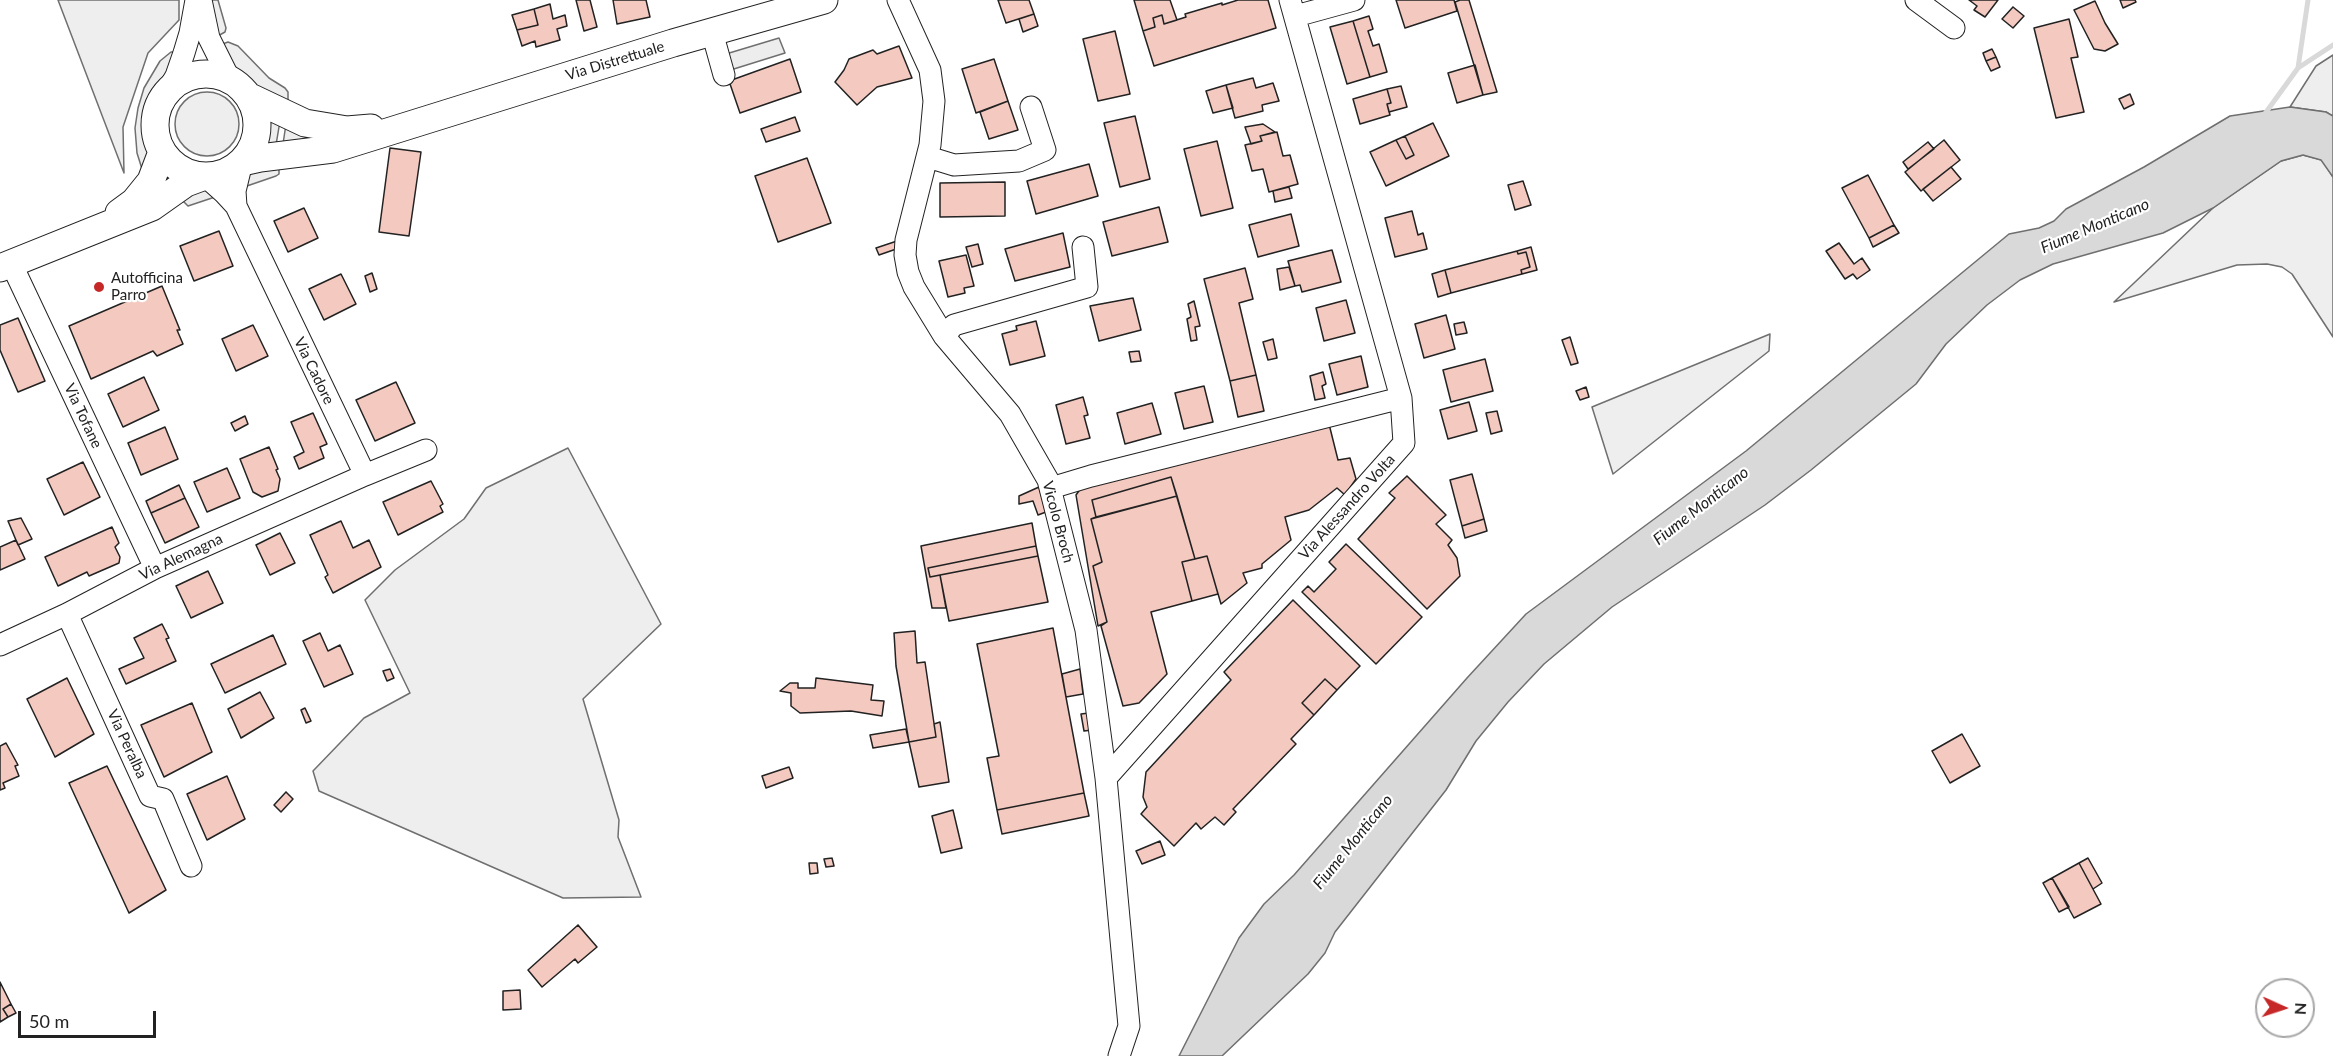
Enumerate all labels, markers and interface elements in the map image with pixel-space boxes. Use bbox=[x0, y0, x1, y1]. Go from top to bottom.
street label: Via Distrettuale bbox=[563, 37, 667, 85]
water label: Fiume Monticano bbox=[2038, 194, 2152, 258]
place label: Autofficina Parro bbox=[111, 269, 183, 304]
marker: Autofficina Parro bbox=[92, 280, 106, 294]
street label: Via Cadore bbox=[290, 334, 338, 408]
street label: Via Tofane bbox=[60, 381, 106, 451]
street label: Via Alessandro Volta bbox=[1295, 451, 1399, 563]
water label: Fiume Monticano bbox=[1649, 463, 1753, 549]
street label: Vicolo Broch bbox=[1038, 479, 1078, 565]
street label: Via Alemagna bbox=[136, 530, 226, 584]
street label: Via Peralba bbox=[103, 707, 151, 781]
water label: Fiume Monticano bbox=[1309, 791, 1397, 893]
north arrow bbox=[2255, 978, 2315, 1038]
scale bar bbox=[21, 999, 159, 1037]
text: N bbox=[2292, 1002, 2311, 1016]
text: 50 m bbox=[29, 1010, 69, 1032]

